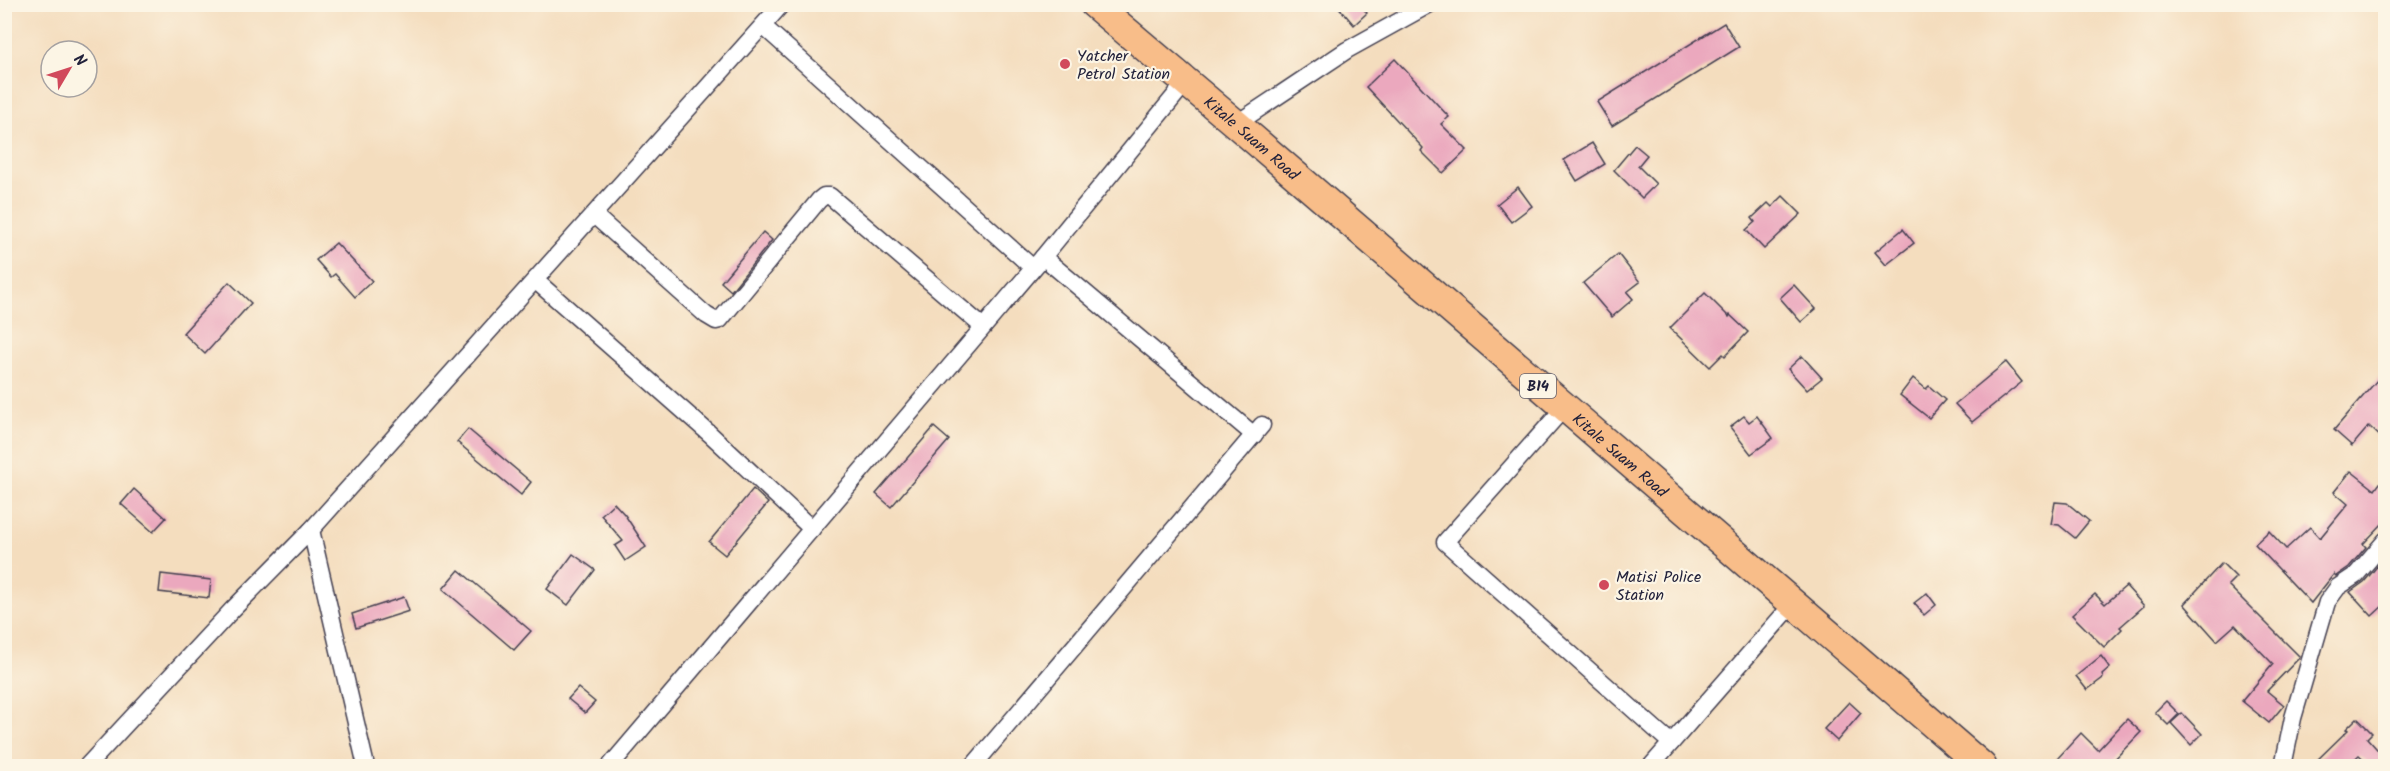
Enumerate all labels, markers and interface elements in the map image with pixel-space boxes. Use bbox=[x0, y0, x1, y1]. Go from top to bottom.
north arrow bbox=[39, 39, 99, 99]
place label: Yatcher Petrol Station bbox=[1077, 44, 1170, 87]
text: N bbox=[67, 49, 92, 72]
marker: Yatcher Petrol Station bbox=[1058, 57, 1072, 71]
street label: Kitale Suam Road bbox=[1197, 91, 1305, 188]
road number: B14 bbox=[1520, 374, 1556, 398]
street label: Kitale Suam Road bbox=[1566, 407, 1674, 505]
place label: Matisi Police Station bbox=[1616, 565, 1701, 608]
marker: Matisi Police Station bbox=[1597, 578, 1611, 592]

